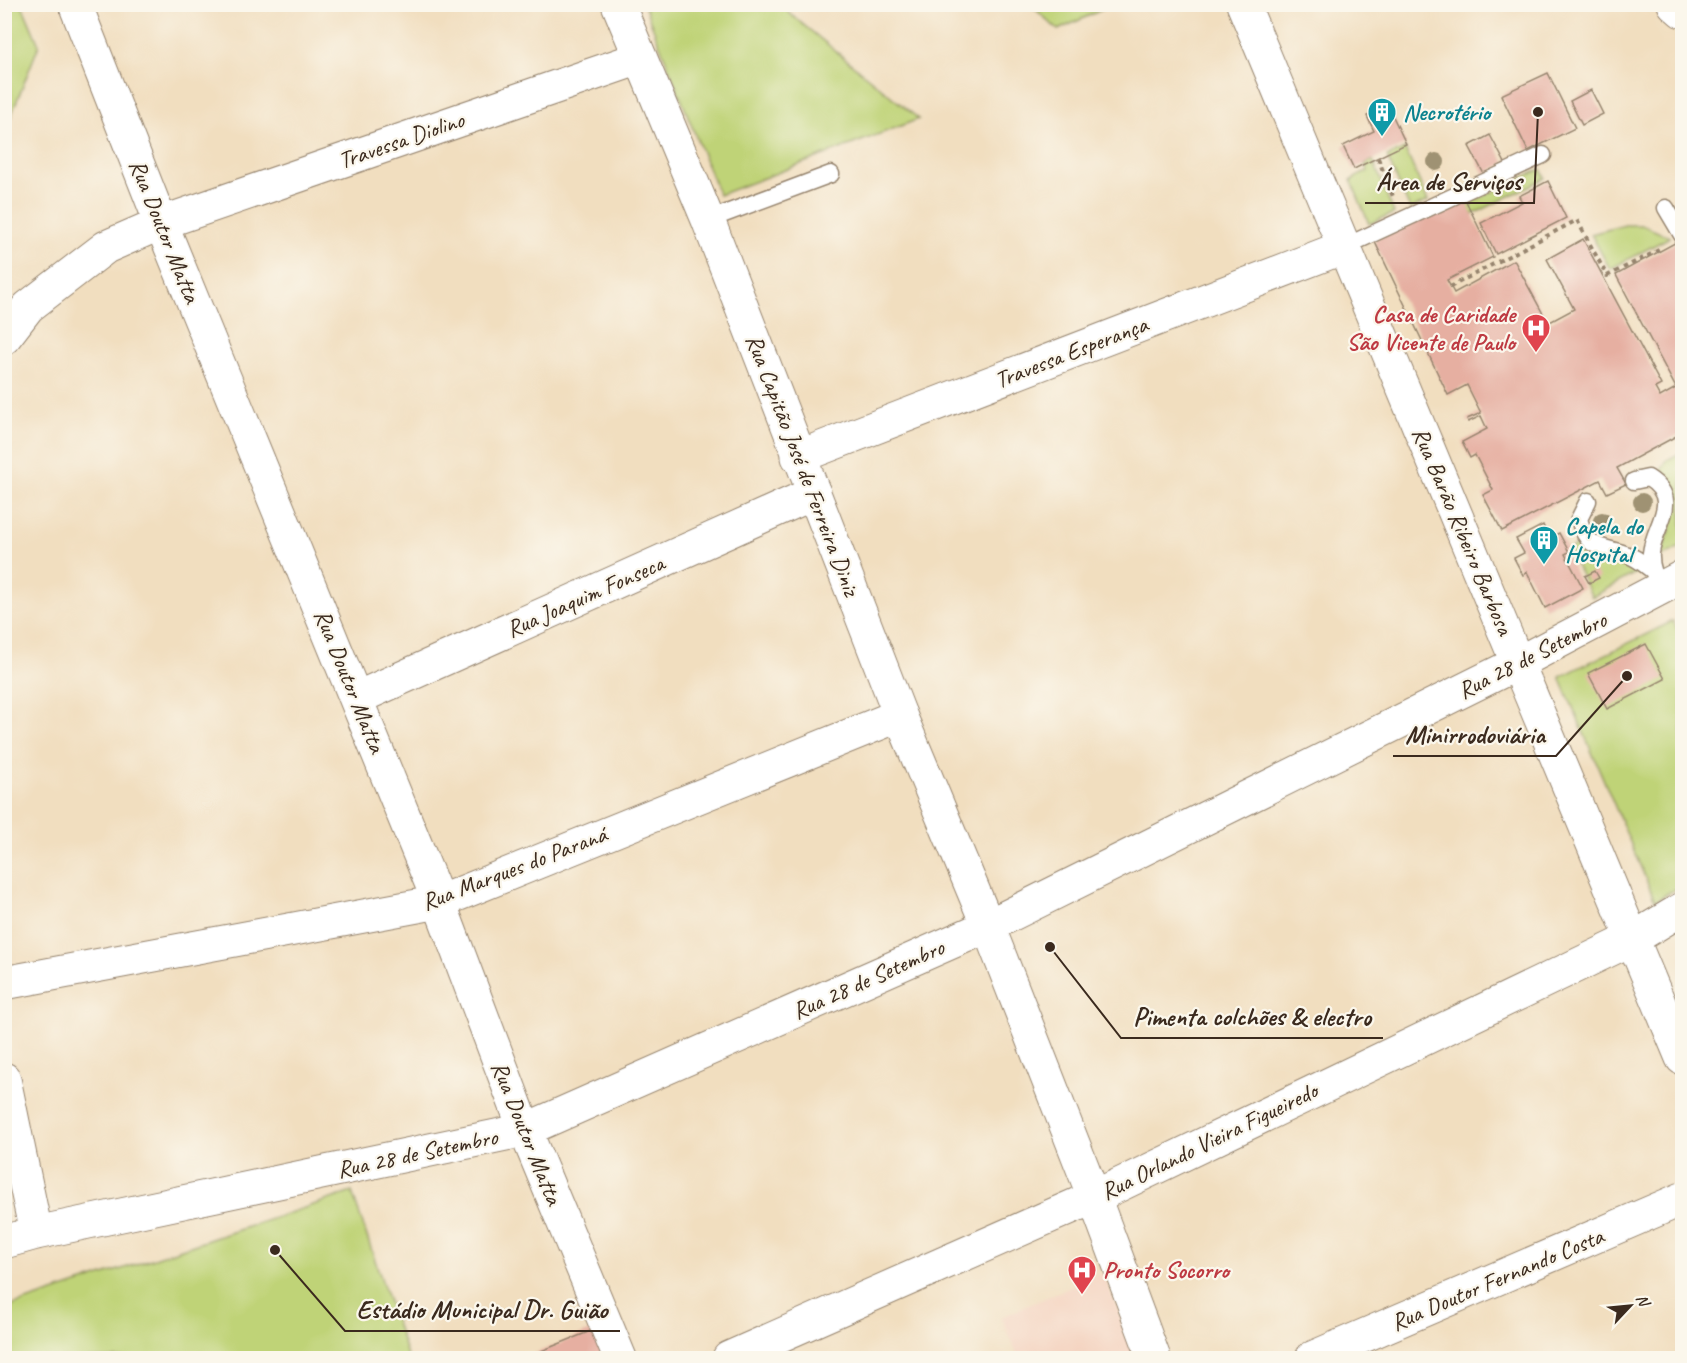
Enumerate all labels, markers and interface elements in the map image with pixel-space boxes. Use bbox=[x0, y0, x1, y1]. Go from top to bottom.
building icon: Necrotério bbox=[1366, 96, 1398, 138]
place label: Necrotério bbox=[1403, 97, 1492, 127]
street label: Travessa Diolino bbox=[334, 104, 469, 175]
street label: Rua Doutor Matta bbox=[123, 155, 208, 309]
callout: Área de Serviços bbox=[1365, 159, 1534, 203]
text: Área de Serviços bbox=[1376, 165, 1525, 198]
place label: Casa de Caridade São Vicente de Paulo bbox=[1346, 299, 1517, 357]
street label: Travessa Esperança bbox=[990, 308, 1153, 395]
hospital icon: Casa de Caridade São Vicente de Paulo bbox=[1520, 312, 1552, 354]
street label: Rua Capitão José de Ferreira Diniz bbox=[739, 330, 867, 601]
street label: Rua Barão Ribeiro Barbosa bbox=[1406, 423, 1521, 641]
place label: Capela do Hospital bbox=[1565, 511, 1645, 569]
building icon: Capela do Hospital bbox=[1528, 524, 1560, 566]
street label: Rua Joaquim Fonseca bbox=[501, 547, 671, 644]
street label: Rua 28 de Setembro bbox=[1453, 604, 1613, 705]
street label: Rua Doutor Matta bbox=[308, 605, 393, 759]
callout: Minirrodoviária bbox=[1393, 712, 1556, 756]
text: Minirrodoviária bbox=[1405, 718, 1547, 751]
street label: Rua Marques do Paraná bbox=[417, 818, 613, 917]
street label: Rua 28 de Setembro bbox=[787, 932, 950, 1026]
callout: Pimenta colchões & electro bbox=[1121, 994, 1383, 1038]
text: Pimenta colchões & electro bbox=[1133, 1000, 1372, 1033]
street label: Rua Doutor Matta bbox=[485, 1057, 570, 1211]
street label: Rua Orlando Vieira Figueiredo bbox=[1096, 1074, 1325, 1207]
street label: Rua 28 de Setembro bbox=[334, 1121, 501, 1185]
street label: Rua Doutor Fernando Costa bbox=[1386, 1220, 1609, 1337]
hospital icon: Pronto Socorro bbox=[1066, 1254, 1098, 1296]
place label: Pronto Socorro bbox=[1103, 1255, 1231, 1285]
north arrow bbox=[1600, 1276, 1660, 1336]
callout: Estádio Municipal Dr. Guião bbox=[345, 1287, 620, 1331]
text: N bbox=[1631, 1291, 1655, 1311]
text: Estádio Municipal Dr. Guião bbox=[357, 1293, 609, 1326]

